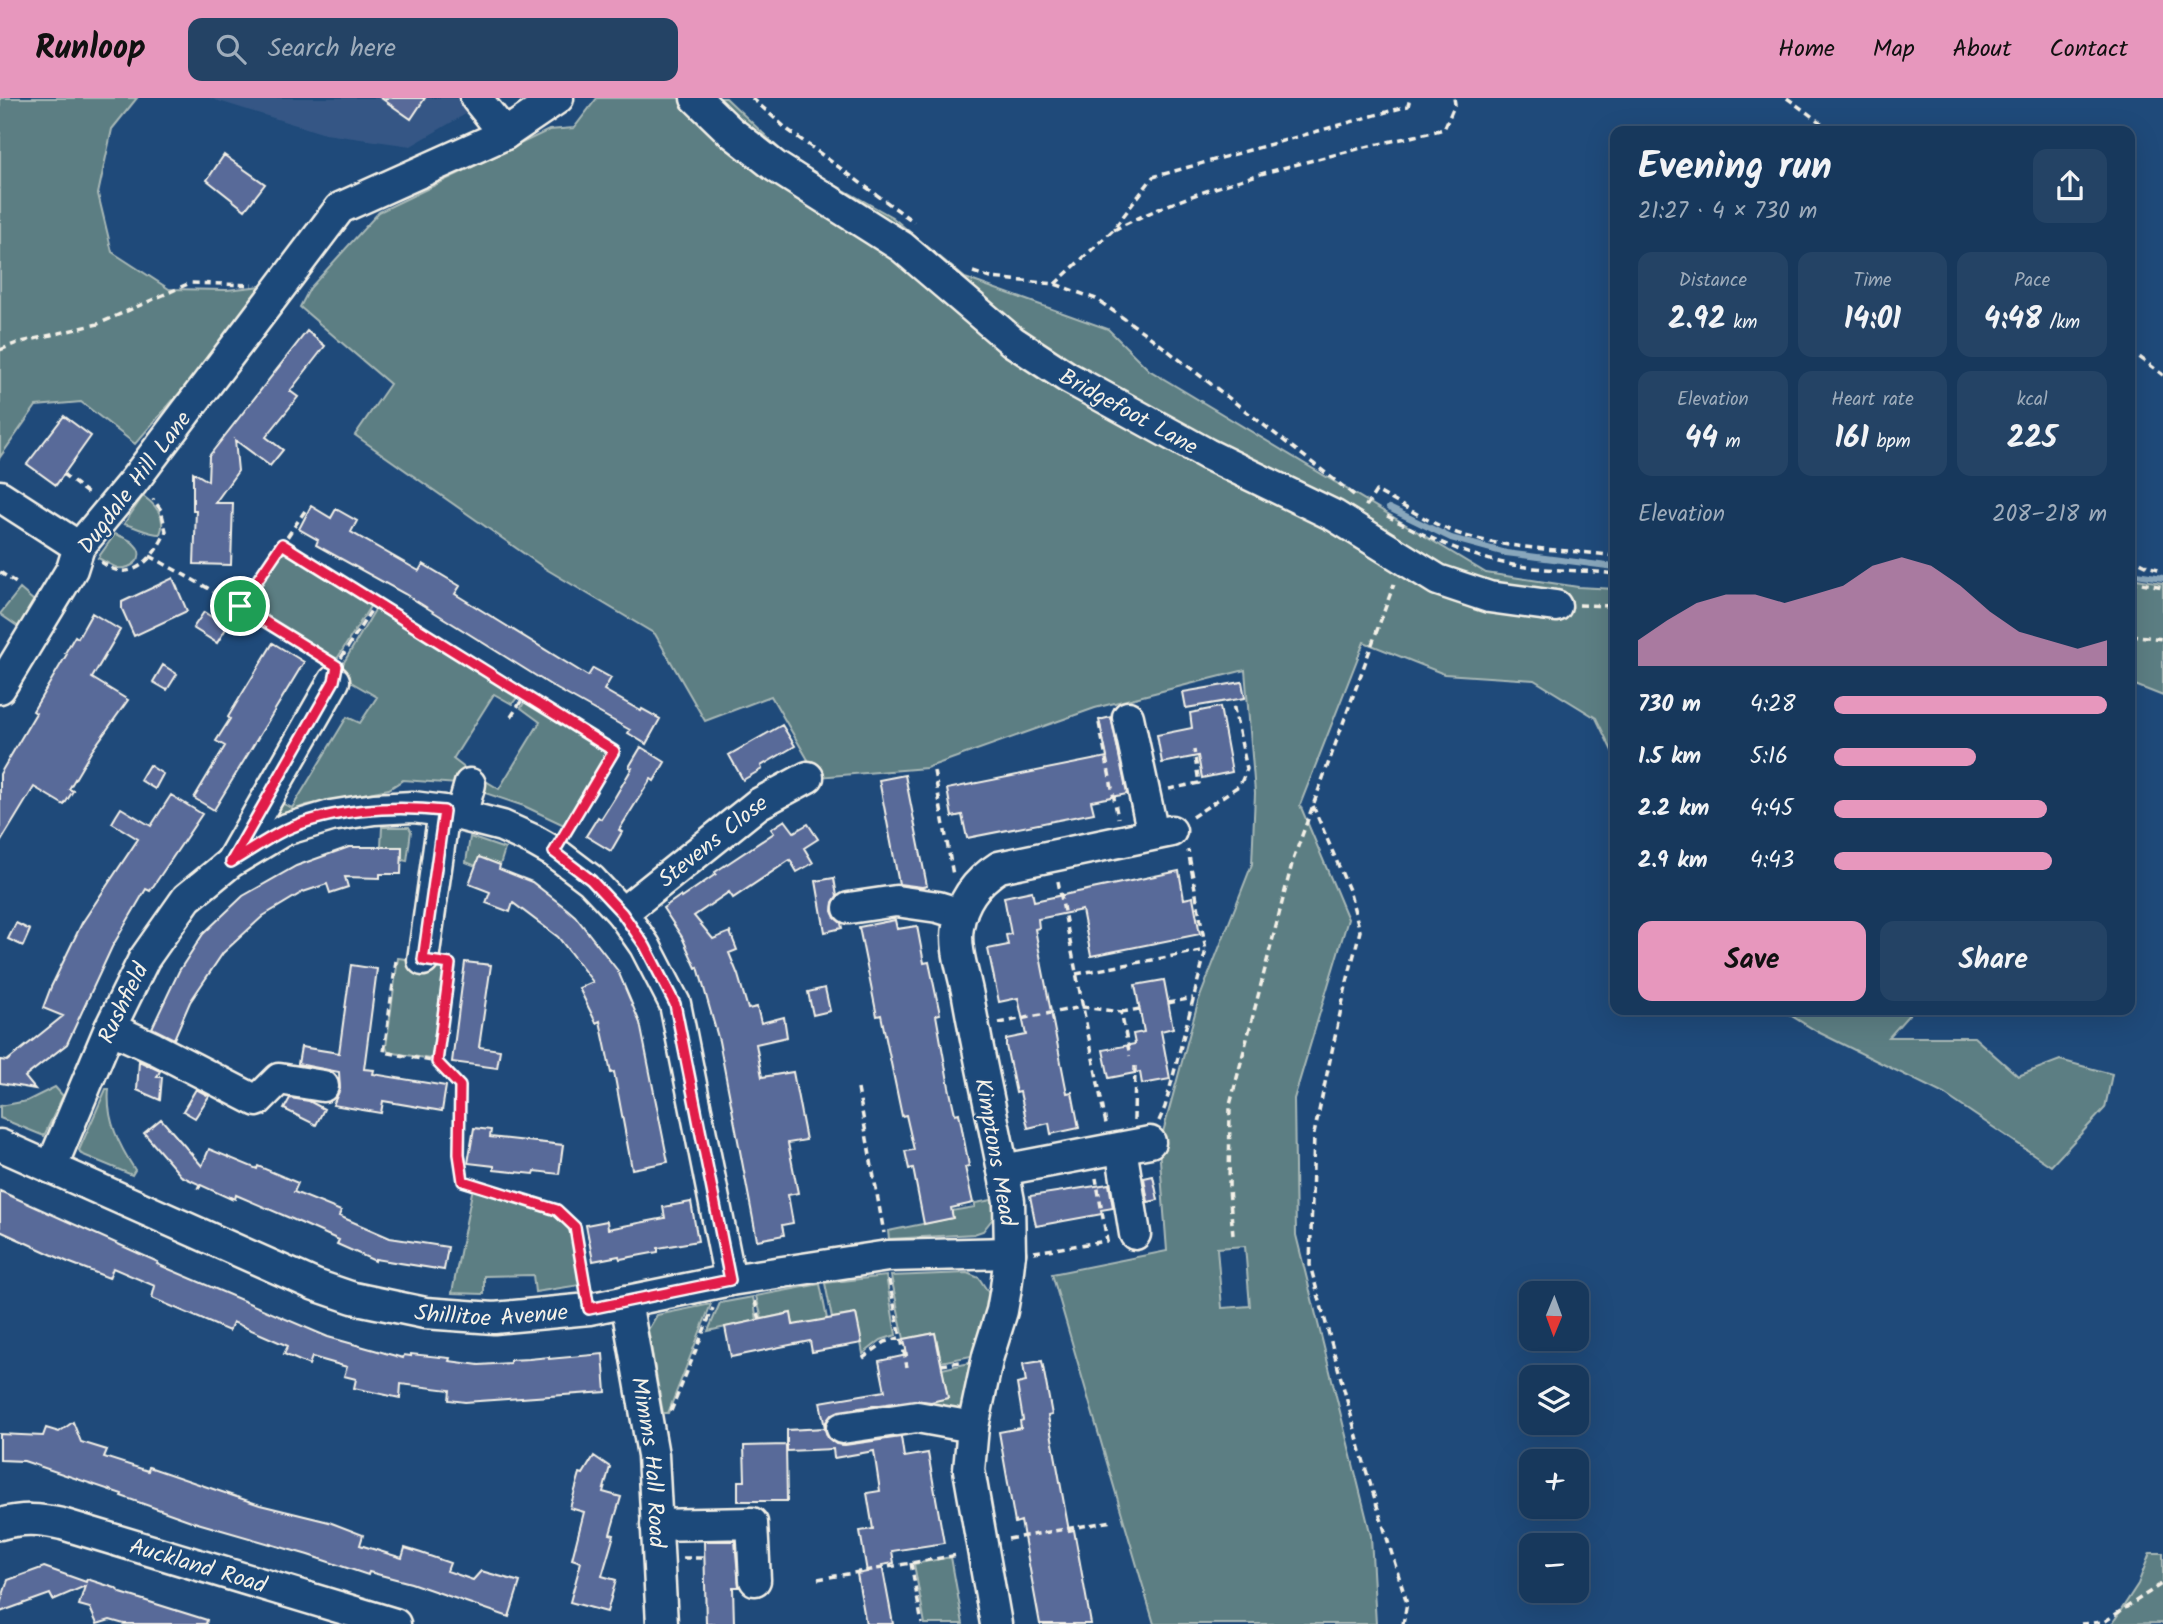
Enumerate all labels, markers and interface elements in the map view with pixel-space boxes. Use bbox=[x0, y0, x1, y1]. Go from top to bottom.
search box bbox=[188, 18, 678, 81]
text: Runloop bbox=[35, 23, 146, 76]
text: Search here bbox=[268, 28, 396, 70]
icon: search bbox=[212, 30, 250, 68]
text: Home bbox=[1778, 30, 1835, 69]
text: Map bbox=[1873, 30, 1915, 69]
text: About bbox=[1953, 30, 2011, 69]
text: Contact bbox=[2049, 30, 2128, 69]
text: Evening run bbox=[1638, 138, 1832, 198]
button: share bbox=[2033, 149, 2107, 223]
text: 21:27 · 4 × 730 m bbox=[1638, 194, 1817, 230]
text: Distance bbox=[1679, 266, 1747, 296]
text: Time bbox=[1853, 266, 1892, 296]
text: Pace bbox=[2014, 266, 2050, 296]
text: 2.92 bbox=[1668, 296, 1726, 344]
text: 14:01 bbox=[1844, 296, 1901, 344]
text: 4:48 bbox=[1984, 296, 2042, 344]
text: km bbox=[1726, 308, 1757, 338]
text: /km bbox=[2042, 308, 2080, 338]
street label: Bridgefoot Lane bbox=[1052, 360, 1204, 466]
text: Elevation bbox=[1677, 385, 1749, 415]
text: Heart rate bbox=[1831, 385, 1914, 415]
text: kcal bbox=[2017, 385, 2048, 415]
street label: Dugdale Hill Lane bbox=[70, 404, 202, 563]
text: 44 bbox=[1685, 415, 1718, 463]
text: 161 bbox=[1834, 415, 1869, 463]
text: 225 bbox=[2007, 415, 2057, 463]
text: m bbox=[1718, 427, 1741, 457]
text: bpm bbox=[1869, 427, 1911, 457]
text: Elevation bbox=[1638, 497, 1725, 533]
text: 208–218 m bbox=[1992, 497, 2107, 533]
pin bbox=[210, 576, 270, 636]
icon: arrive bbox=[221, 587, 259, 625]
text: 730 m bbox=[1638, 687, 1701, 723]
text: 4:28 bbox=[1750, 687, 1796, 723]
text: 1.5 km bbox=[1638, 739, 1701, 775]
text: 5:16 bbox=[1750, 739, 1788, 775]
street label: Stevens Close bbox=[651, 786, 775, 898]
text: 2.2 km bbox=[1638, 791, 1709, 827]
text: 4:45 bbox=[1750, 791, 1793, 827]
text: 2.9 km bbox=[1638, 843, 1708, 879]
text: 4:43 bbox=[1750, 843, 1794, 879]
button: Save bbox=[1638, 921, 1866, 1001]
button: Share bbox=[1880, 921, 2107, 1001]
street label: Rushfield bbox=[89, 957, 160, 1050]
street label: Kimptons Mead bbox=[963, 1075, 1025, 1230]
north arrow bbox=[1519, 1281, 1589, 1351]
map controls bbox=[1519, 1281, 1589, 1603]
street label: Shillitoe Avenue bbox=[411, 1295, 570, 1338]
button: layers bbox=[1519, 1365, 1589, 1435]
street label: Mimms Hall Road bbox=[620, 1374, 674, 1549]
button: + bbox=[1519, 1449, 1589, 1519]
street label: Auckland Road bbox=[125, 1529, 271, 1605]
button: − bbox=[1519, 1533, 1589, 1603]

